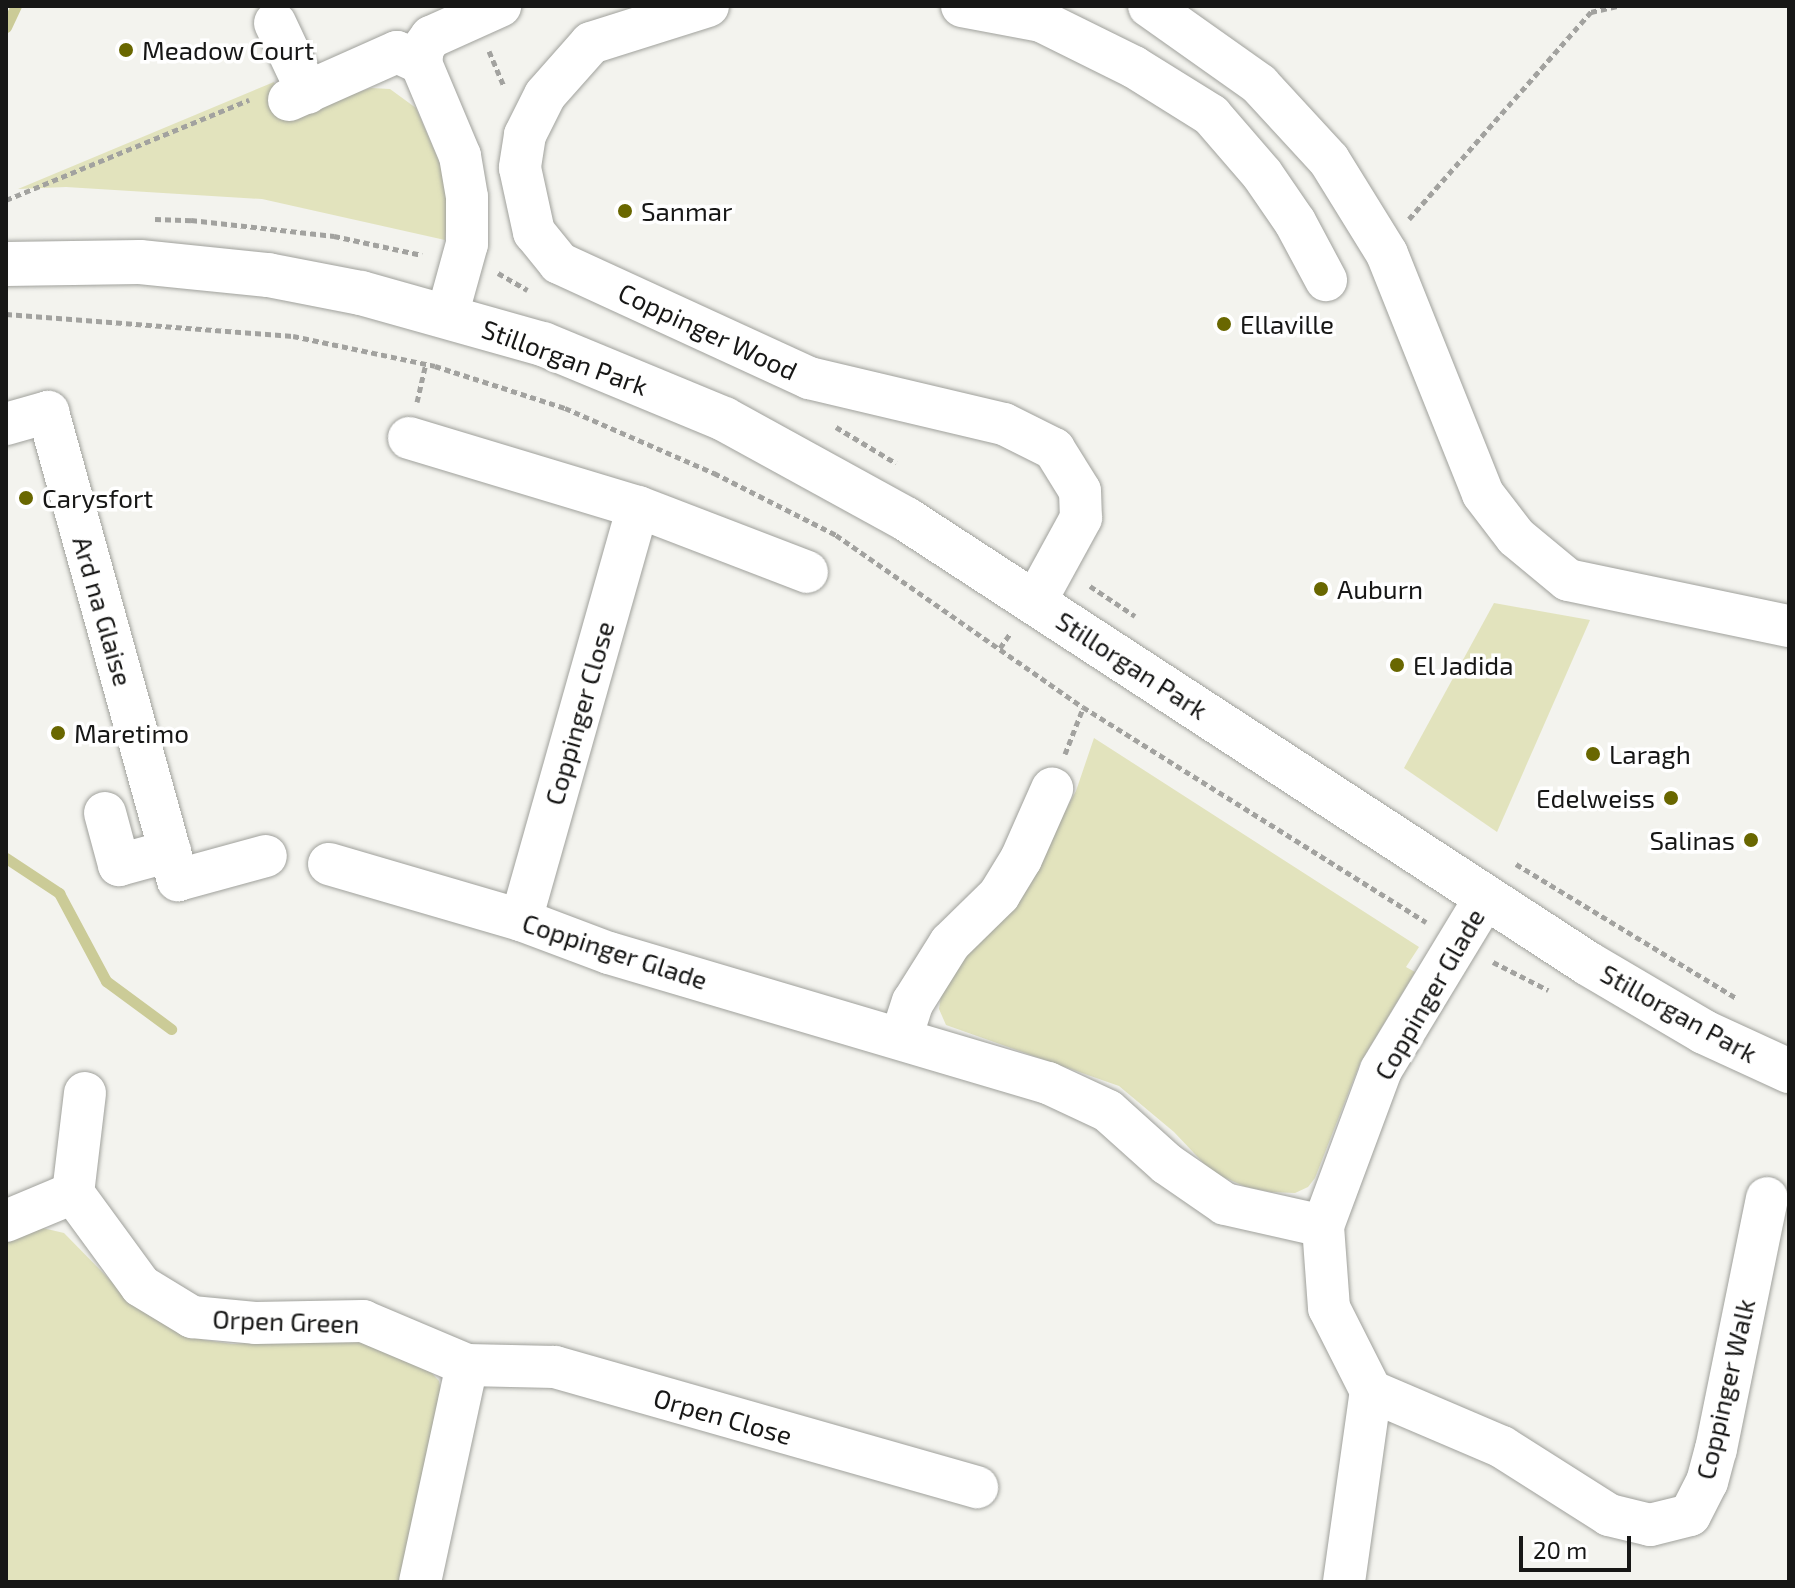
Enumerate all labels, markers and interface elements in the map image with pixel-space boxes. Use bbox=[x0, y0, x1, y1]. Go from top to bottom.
place label: Meadow Court bbox=[142, 34, 315, 66]
marker: Meadow Court bbox=[117, 41, 135, 59]
place label: Sanmar bbox=[641, 195, 732, 227]
marker: Sanmar bbox=[616, 202, 634, 220]
street label: Coppinger Wood bbox=[613, 276, 803, 386]
place label: Ellaville bbox=[1240, 308, 1334, 340]
street label: Stillorgan Park bbox=[478, 313, 652, 401]
marker: Ellaville bbox=[1215, 315, 1233, 333]
place label: Carysfort bbox=[42, 482, 153, 514]
marker: Carysfort bbox=[17, 489, 35, 507]
street label: Ard na Glaise bbox=[67, 533, 139, 689]
place label: Auburn bbox=[1337, 573, 1423, 605]
marker: Auburn bbox=[1312, 580, 1330, 598]
street label: Stillorgan Park bbox=[1051, 605, 1213, 725]
street label: Coppinger Close bbox=[538, 617, 620, 809]
place label: El Jadida bbox=[1413, 649, 1515, 681]
marker: El Jadida bbox=[1388, 656, 1406, 674]
place label: Maretimo bbox=[74, 717, 189, 749]
marker: Maretimo bbox=[49, 724, 67, 742]
place label: Laragh bbox=[1609, 738, 1691, 770]
marker: Laragh bbox=[1584, 745, 1602, 763]
place label: Edelweiss bbox=[1536, 782, 1655, 814]
marker: Edelweiss bbox=[1662, 789, 1680, 807]
place label: Salinas bbox=[1649, 824, 1735, 856]
marker: Salinas bbox=[1742, 831, 1760, 849]
street label: Coppinger Glade bbox=[1367, 903, 1491, 1085]
street label: Coppinger Glade bbox=[518, 906, 712, 996]
street label: Stillorgan Park bbox=[1595, 957, 1763, 1069]
street label: Coppinger Walk bbox=[1689, 1295, 1761, 1483]
street label: Orpen Green bbox=[212, 1303, 360, 1339]
street label: Orpen Close bbox=[650, 1381, 796, 1451]
scale bar bbox=[1523, 1520, 1635, 1570]
text: 20 m bbox=[1533, 1535, 1587, 1564]

